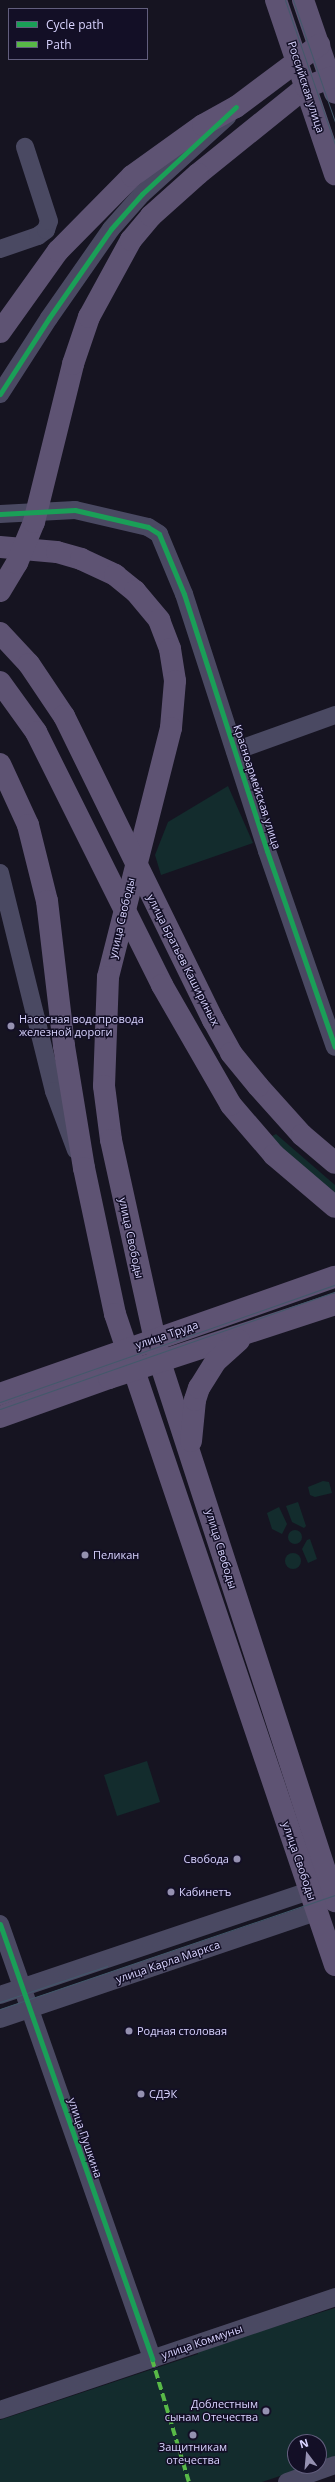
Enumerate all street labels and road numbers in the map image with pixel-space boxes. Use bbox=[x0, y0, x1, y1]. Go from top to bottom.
street label: Российская улица bbox=[285, 40, 327, 134]
street label: Красноармейская улица bbox=[231, 723, 283, 851]
street label: улица Свободы bbox=[106, 876, 138, 960]
street label: улица Братьев Кашириных bbox=[144, 892, 222, 1028]
street label: улица Свободы bbox=[116, 1196, 146, 1280]
street label: улица Труда bbox=[134, 1318, 200, 1352]
street label: улица Свободы bbox=[203, 1508, 239, 1590]
street label: улица Свободы bbox=[279, 1820, 319, 1902]
street label: улица Карла Маркса bbox=[114, 1938, 222, 1986]
street label: улица Пушкина bbox=[65, 2096, 105, 2180]
street label: улица Коммуны bbox=[160, 2322, 244, 2362]

